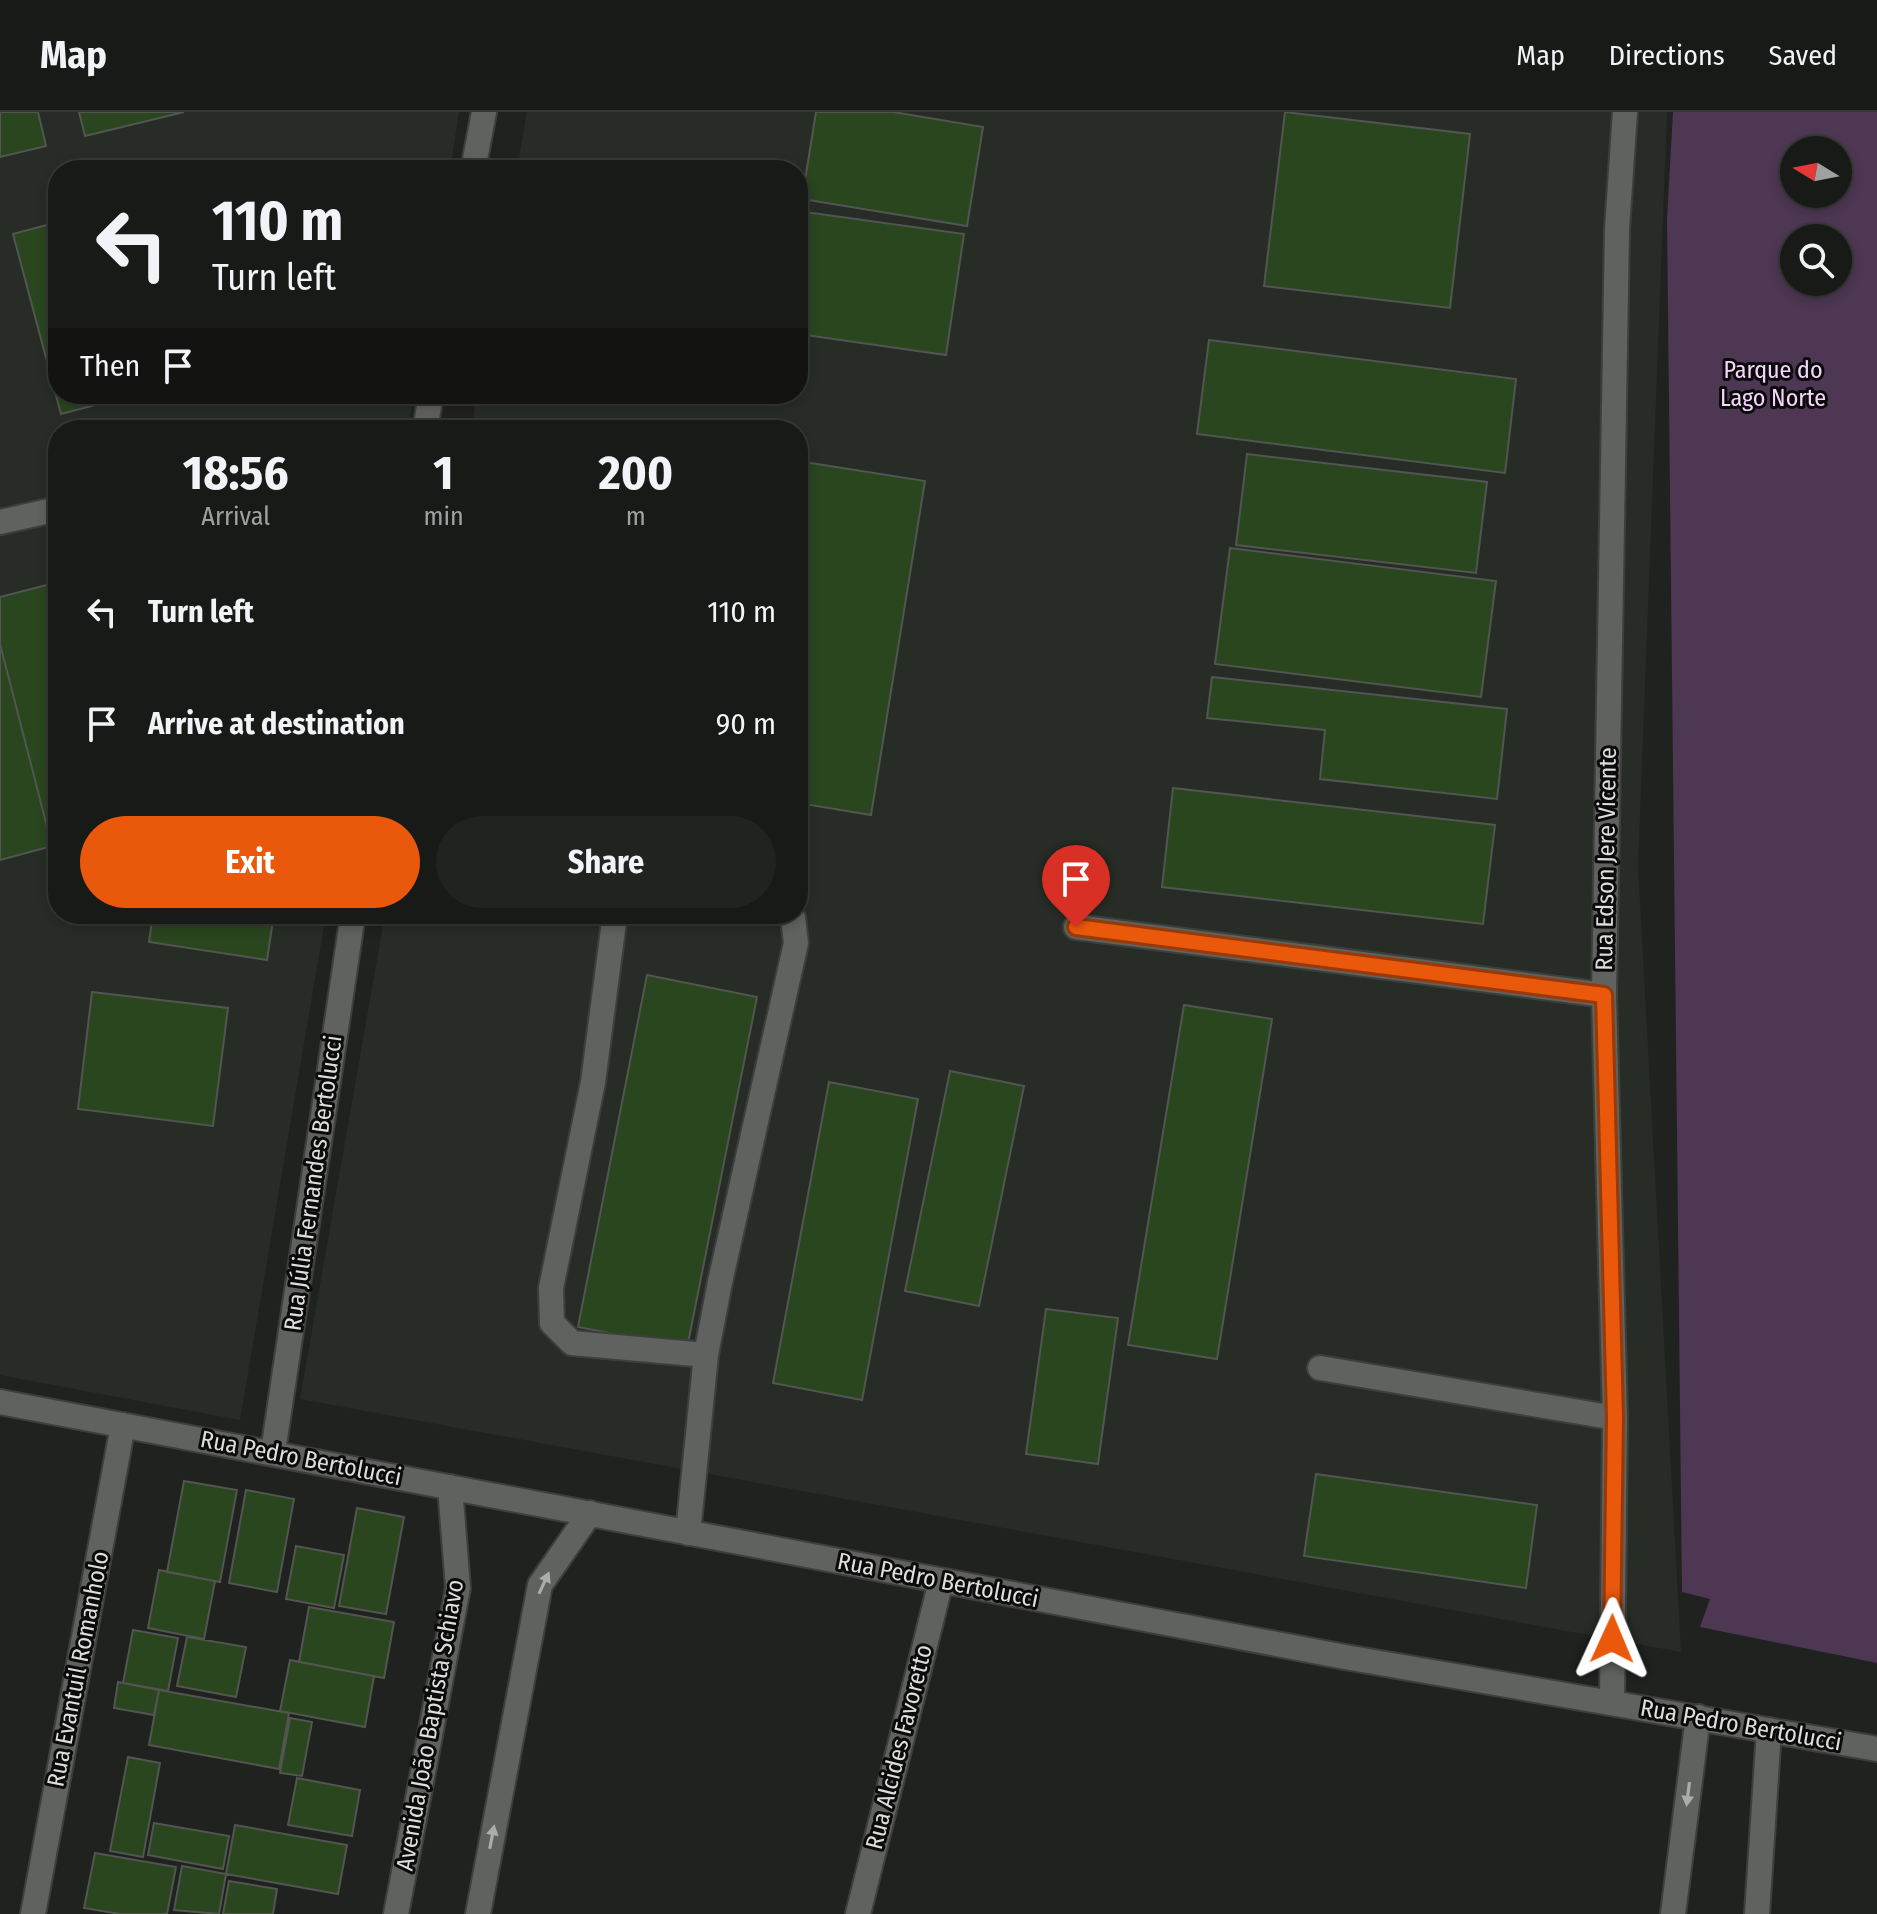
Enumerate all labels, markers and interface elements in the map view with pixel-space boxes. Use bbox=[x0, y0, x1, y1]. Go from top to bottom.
text: Map bbox=[40, 32, 107, 78]
text: Map bbox=[1516, 39, 1565, 72]
text: Directions bbox=[1609, 39, 1725, 72]
text: Saved bbox=[1769, 39, 1837, 72]
north arrow bbox=[1780, 136, 1852, 208]
map controls bbox=[1780, 136, 1852, 296]
text: 110 m bbox=[212, 188, 343, 255]
icon: left bbox=[80, 192, 184, 296]
button: search bbox=[1780, 224, 1852, 296]
text: Turn left bbox=[212, 256, 336, 300]
icon: arrive bbox=[156, 344, 200, 388]
text: Then bbox=[80, 348, 140, 384]
park label: Parque do Lago Norte bbox=[1720, 356, 1826, 412]
text: 18:56 bbox=[183, 444, 289, 502]
text: 1 bbox=[433, 444, 454, 502]
text: 200 bbox=[598, 444, 673, 502]
text: Arrival bbox=[201, 501, 270, 532]
text: min bbox=[423, 501, 464, 532]
text: m bbox=[626, 501, 646, 532]
icon: left bbox=[80, 590, 124, 634]
text: Turn left bbox=[148, 594, 254, 630]
text: 110 m bbox=[707, 594, 776, 630]
icon: arrive bbox=[80, 702, 124, 746]
text: Arrive at destination bbox=[148, 706, 405, 742]
text: 90 m bbox=[716, 706, 776, 742]
street label: Rua Edson Jere Vicente bbox=[1590, 747, 1622, 971]
button: Exit bbox=[80, 816, 420, 908]
button: Share bbox=[436, 816, 776, 908]
pin bbox=[1042, 845, 1110, 927]
icon: arrive bbox=[1054, 857, 1098, 901]
street label: Rua Júlia Fernandes Bertolucci bbox=[278, 1034, 348, 1332]
street label: Rua Pedro Bertolucci bbox=[198, 1425, 404, 1491]
street label: Rua Pedro Bertolucci bbox=[835, 1547, 1041, 1613]
street label: Rua Evantuil Romanholo bbox=[41, 1549, 115, 1789]
one-way arrow bbox=[537, 1572, 551, 1595]
street label: Avenida João Baptista Schiavo bbox=[391, 1577, 469, 1873]
position arrow bbox=[1570, 1597, 1654, 1681]
street label: Rua Alcides Favoretto bbox=[860, 1642, 938, 1852]
street label: Rua Pedro Bertolucci bbox=[1638, 1693, 1844, 1757]
one-way arrow bbox=[1681, 1782, 1694, 1807]
one-way arrow bbox=[487, 1825, 499, 1850]

